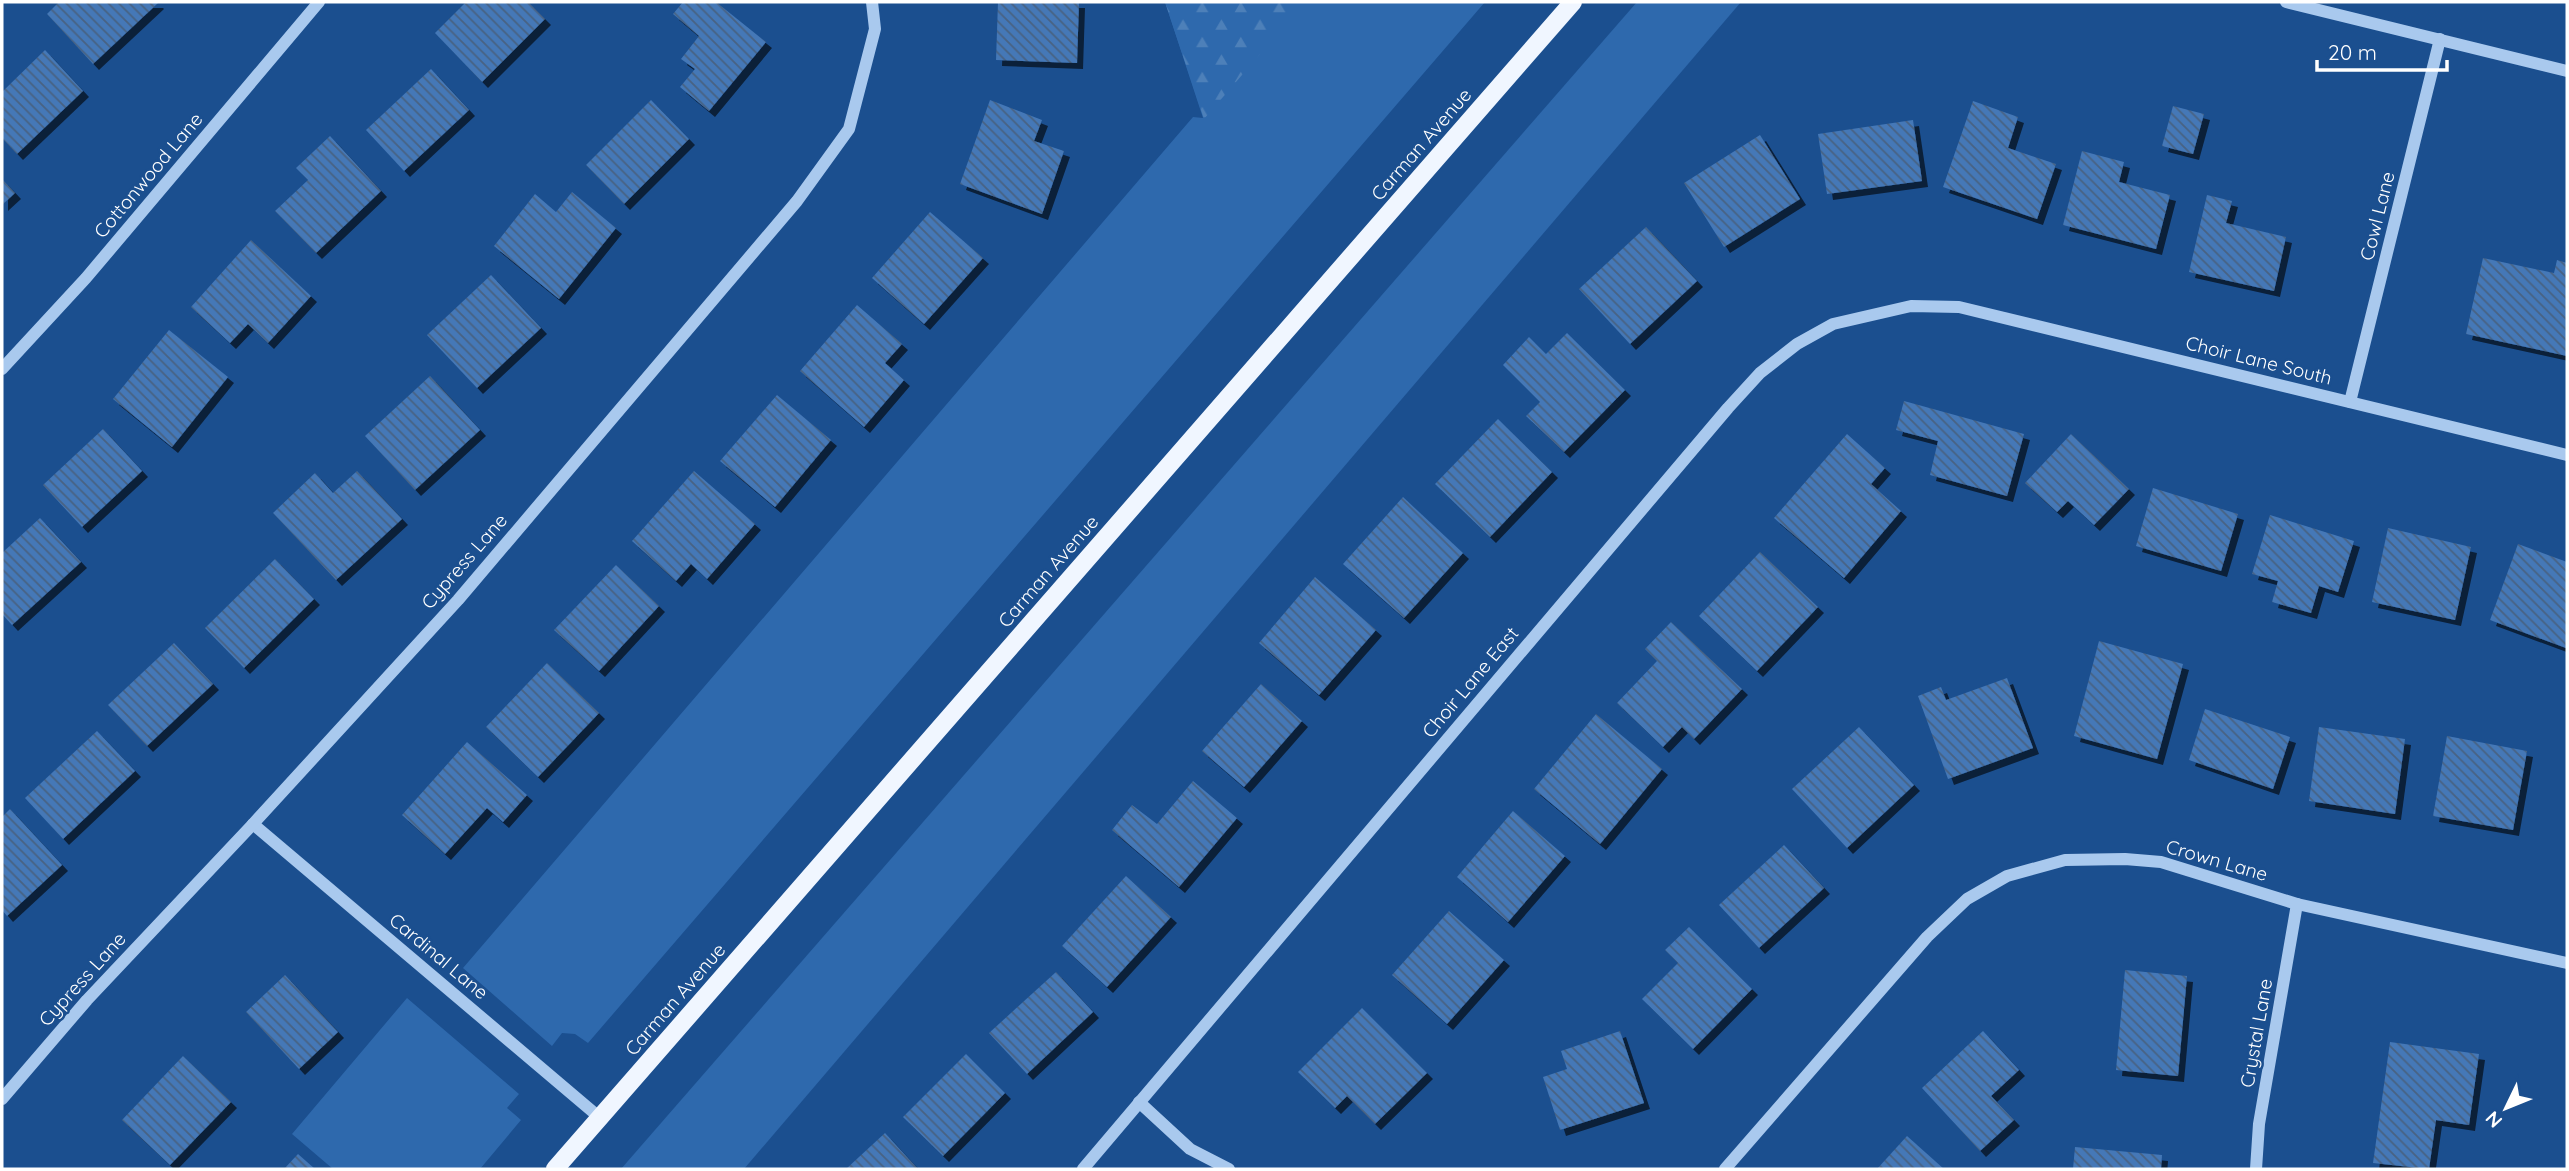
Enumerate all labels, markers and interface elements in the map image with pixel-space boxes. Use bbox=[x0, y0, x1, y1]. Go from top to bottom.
scale bar bbox=[2317, 28, 2446, 72]
text: 20 m bbox=[2328, 39, 2377, 65]
street label: Carman Avenue bbox=[1366, 83, 1476, 205]
street label: Cottonwood Lane bbox=[89, 107, 207, 243]
street label: Cowl Lane bbox=[2354, 169, 2400, 263]
street label: Choir Lane South bbox=[2183, 330, 2335, 390]
street label: Cypress Lane bbox=[416, 508, 512, 614]
street label: Carman Avenue bbox=[993, 510, 1103, 632]
street label: Choir Lane East bbox=[1417, 622, 1523, 742]
street label: Crown Lane bbox=[2163, 834, 2271, 886]
street label: Cardinal Lane bbox=[385, 908, 493, 1004]
street label: Cypress Lane bbox=[33, 927, 131, 1031]
street label: Carman Avenue bbox=[620, 938, 730, 1060]
street label: Crystal Lane bbox=[2235, 977, 2277, 1089]
north arrow bbox=[2471, 1073, 2541, 1143]
text: N bbox=[2480, 1106, 2507, 1133]

